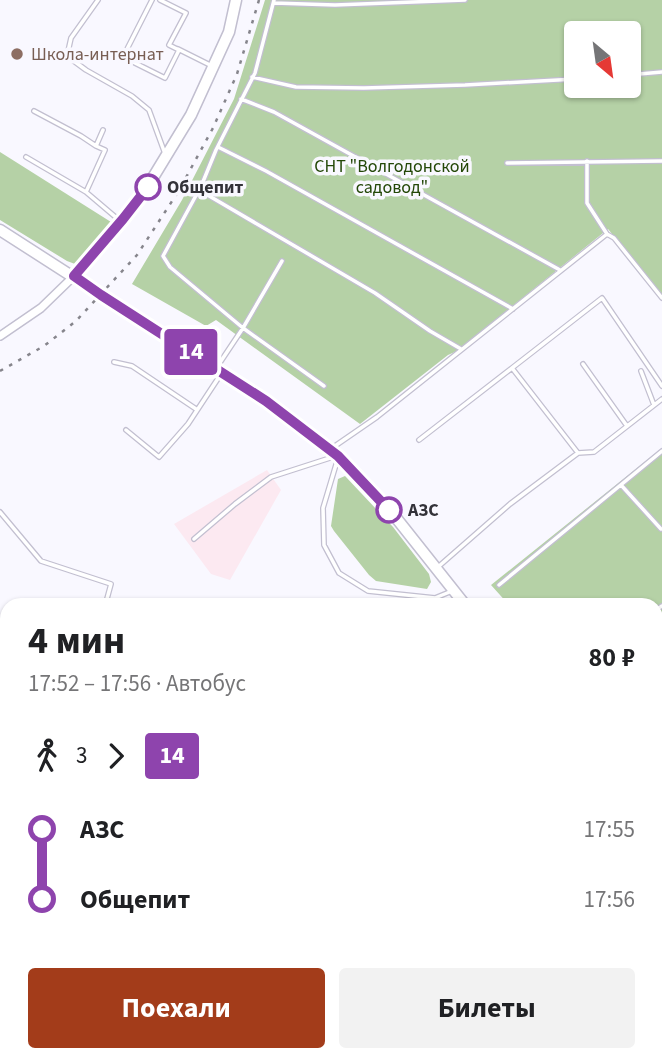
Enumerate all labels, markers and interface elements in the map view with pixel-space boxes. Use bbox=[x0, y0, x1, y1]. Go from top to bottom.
north arrow bbox=[564, 21, 640, 98]
map controls bbox=[564, 21, 641, 98]
place label: Школа-интернат bbox=[31, 42, 164, 67]
marker: Школа-интернат bbox=[9, 46, 25, 62]
park label: СНТ "Волгодонской садовод" bbox=[314, 154, 470, 200]
marker: Общепит bbox=[135, 174, 161, 200]
place label: Общепит bbox=[167, 175, 243, 200]
line badge: 14 bbox=[160, 329, 222, 375]
text: 14 bbox=[178, 334, 204, 369]
marker: АЗС bbox=[376, 497, 402, 523]
place label: АЗС bbox=[407, 498, 439, 523]
text: 4 мин bbox=[28, 614, 125, 668]
text: 80 ₽ bbox=[589, 639, 635, 676]
text: 17:52 – 17:56 · Автобус bbox=[28, 667, 246, 700]
icon: walk bbox=[28, 737, 66, 775]
icon: forward bbox=[97, 737, 135, 775]
text: 14 bbox=[159, 738, 185, 773]
text: 3 bbox=[76, 739, 87, 772]
text: АЗС bbox=[80, 811, 125, 848]
text: 17:55 bbox=[584, 813, 635, 846]
text: Общепит bbox=[80, 881, 190, 918]
text: 17:56 bbox=[584, 883, 635, 916]
button: Поехали bbox=[28, 968, 325, 1048]
button: Билеты bbox=[339, 968, 635, 1048]

